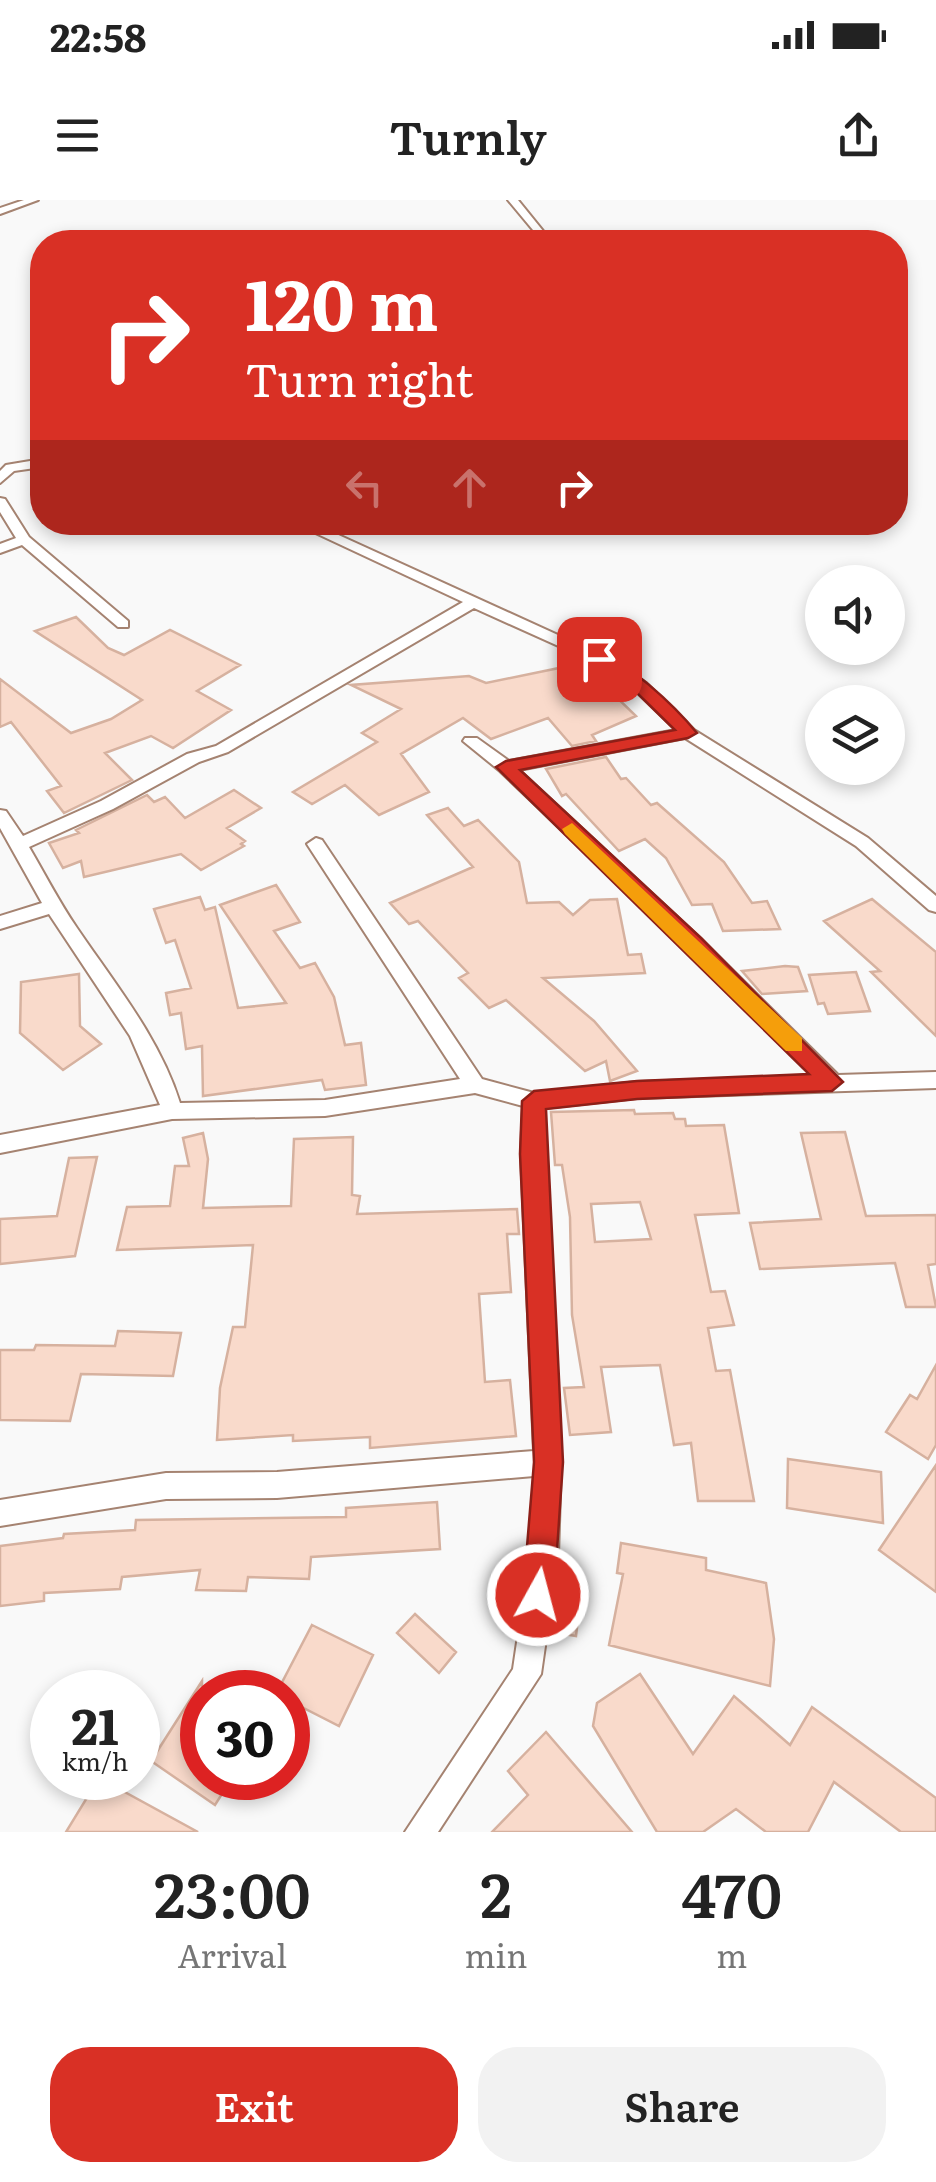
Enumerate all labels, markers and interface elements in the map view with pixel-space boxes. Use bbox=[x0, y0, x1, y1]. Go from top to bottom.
text: 22:58 bbox=[50, 7, 146, 64]
text: Turnly bbox=[389, 102, 547, 169]
icon: menu bbox=[50, 108, 105, 163]
icon: share bbox=[831, 108, 886, 163]
text: 120 m bbox=[245, 249, 438, 353]
icon: right bbox=[80, 270, 210, 400]
text: Turn right bbox=[245, 344, 473, 411]
icon: left bbox=[337, 460, 392, 515]
icon: ahead bbox=[442, 460, 497, 515]
icon: right bbox=[547, 460, 602, 515]
map controls bbox=[805, 565, 905, 785]
button: sound bbox=[805, 565, 905, 665]
pin bbox=[557, 617, 642, 702]
icon: arrive bbox=[572, 632, 627, 687]
button: layers bbox=[805, 685, 905, 785]
position arrow bbox=[486, 1543, 590, 1647]
speed limit sign: 30 bbox=[180, 1670, 310, 1800]
text: 21 bbox=[71, 1686, 119, 1760]
text: km/h bbox=[62, 1742, 128, 1779]
text: 23:00 bbox=[154, 1847, 310, 1936]
text: 2 bbox=[480, 1847, 512, 1936]
text: 470 bbox=[681, 1847, 782, 1936]
text: Arrival bbox=[178, 1930, 287, 1978]
text: min bbox=[465, 1930, 527, 1978]
text: m bbox=[716, 1930, 747, 1978]
button: Exit bbox=[50, 2047, 458, 2162]
button: Share bbox=[478, 2047, 886, 2162]

